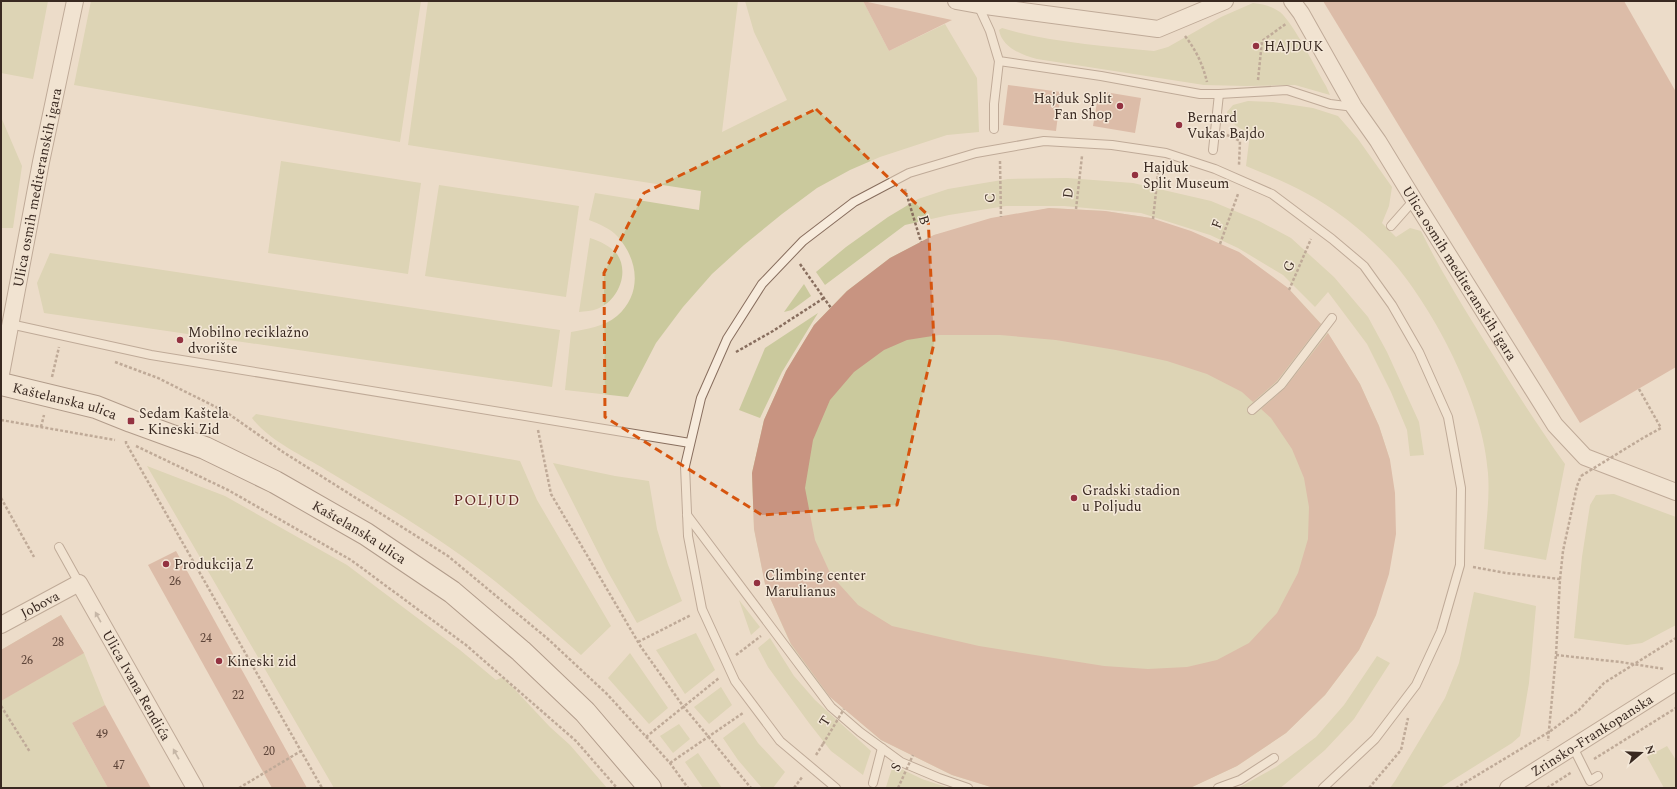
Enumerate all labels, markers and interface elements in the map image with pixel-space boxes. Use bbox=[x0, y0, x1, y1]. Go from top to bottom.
place label: HAJDUK bbox=[1264, 36, 1323, 57]
marker: HAJDUK bbox=[1251, 41, 1261, 51]
street label: Ulica osmih mediteranskih igara bbox=[7, 86, 67, 289]
place label: Hajduk Split Fan Shop bbox=[1034, 88, 1112, 125]
marker: Hajduk Split Fan Shop bbox=[1115, 101, 1125, 111]
place label: Bernard Vukas Bajdo bbox=[1187, 107, 1265, 144]
marker: Bernard Vukas Bajdo bbox=[1174, 120, 1184, 130]
place label: Hajduk Split Museum bbox=[1143, 157, 1229, 194]
marker: Hajduk Split Museum bbox=[1130, 170, 1140, 180]
street label: Ulica osmih mediteranskih igara bbox=[1397, 182, 1523, 365]
street label: D bbox=[1057, 187, 1079, 199]
street label: C bbox=[979, 193, 1001, 203]
street label: B bbox=[913, 213, 935, 227]
street label: F bbox=[1206, 216, 1228, 232]
street label: G bbox=[1277, 257, 1301, 275]
place label: Mobilno reciklažno dvorište bbox=[188, 322, 309, 359]
marker: Mobilno reciklažno dvorište bbox=[175, 335, 185, 345]
street label: Kaštelanska ulica bbox=[10, 377, 120, 425]
place label: Sedam Kaštela - Kineski Zid bbox=[139, 403, 229, 440]
marker: Sedam Kaštela - Kineski Zid bbox=[126, 416, 136, 426]
place label: Gradski stadion u Poljudu bbox=[1082, 480, 1180, 517]
district label: POLJUD bbox=[454, 489, 520, 512]
marker: Gradski stadion u Poljudu bbox=[1069, 493, 1079, 503]
street label: Kaštelanska ulica bbox=[308, 495, 411, 569]
place label: Produkcija Z bbox=[174, 554, 254, 575]
marker: Produkcija Z bbox=[161, 559, 171, 569]
place label: Climbing center Marulianus bbox=[765, 565, 866, 602]
house number: 26 bbox=[169, 572, 181, 591]
marker: Climbing center Marulianus bbox=[752, 578, 762, 588]
street label: Jobova bbox=[16, 585, 63, 623]
one-way arrow bbox=[95, 611, 101, 622]
street label: Ulica Ivana Rendića bbox=[97, 626, 177, 745]
house number: 24 bbox=[200, 629, 212, 648]
house number: 28 bbox=[52, 633, 64, 652]
house number: 26 bbox=[21, 651, 33, 670]
place label: Kineski zid bbox=[227, 651, 297, 672]
marker: Kineski zid bbox=[214, 656, 224, 666]
house number: 22 bbox=[232, 686, 244, 705]
street label: Zrinsko-Frankopanska bbox=[1526, 689, 1657, 782]
street label: T bbox=[814, 711, 836, 731]
house number: 49 bbox=[96, 725, 108, 744]
north arrow bbox=[1621, 733, 1661, 773]
house number: 20 bbox=[263, 742, 275, 761]
text: N bbox=[1640, 743, 1659, 757]
one-way arrow bbox=[172, 748, 179, 760]
house number: 47 bbox=[113, 756, 125, 775]
street label: S bbox=[885, 759, 907, 775]

